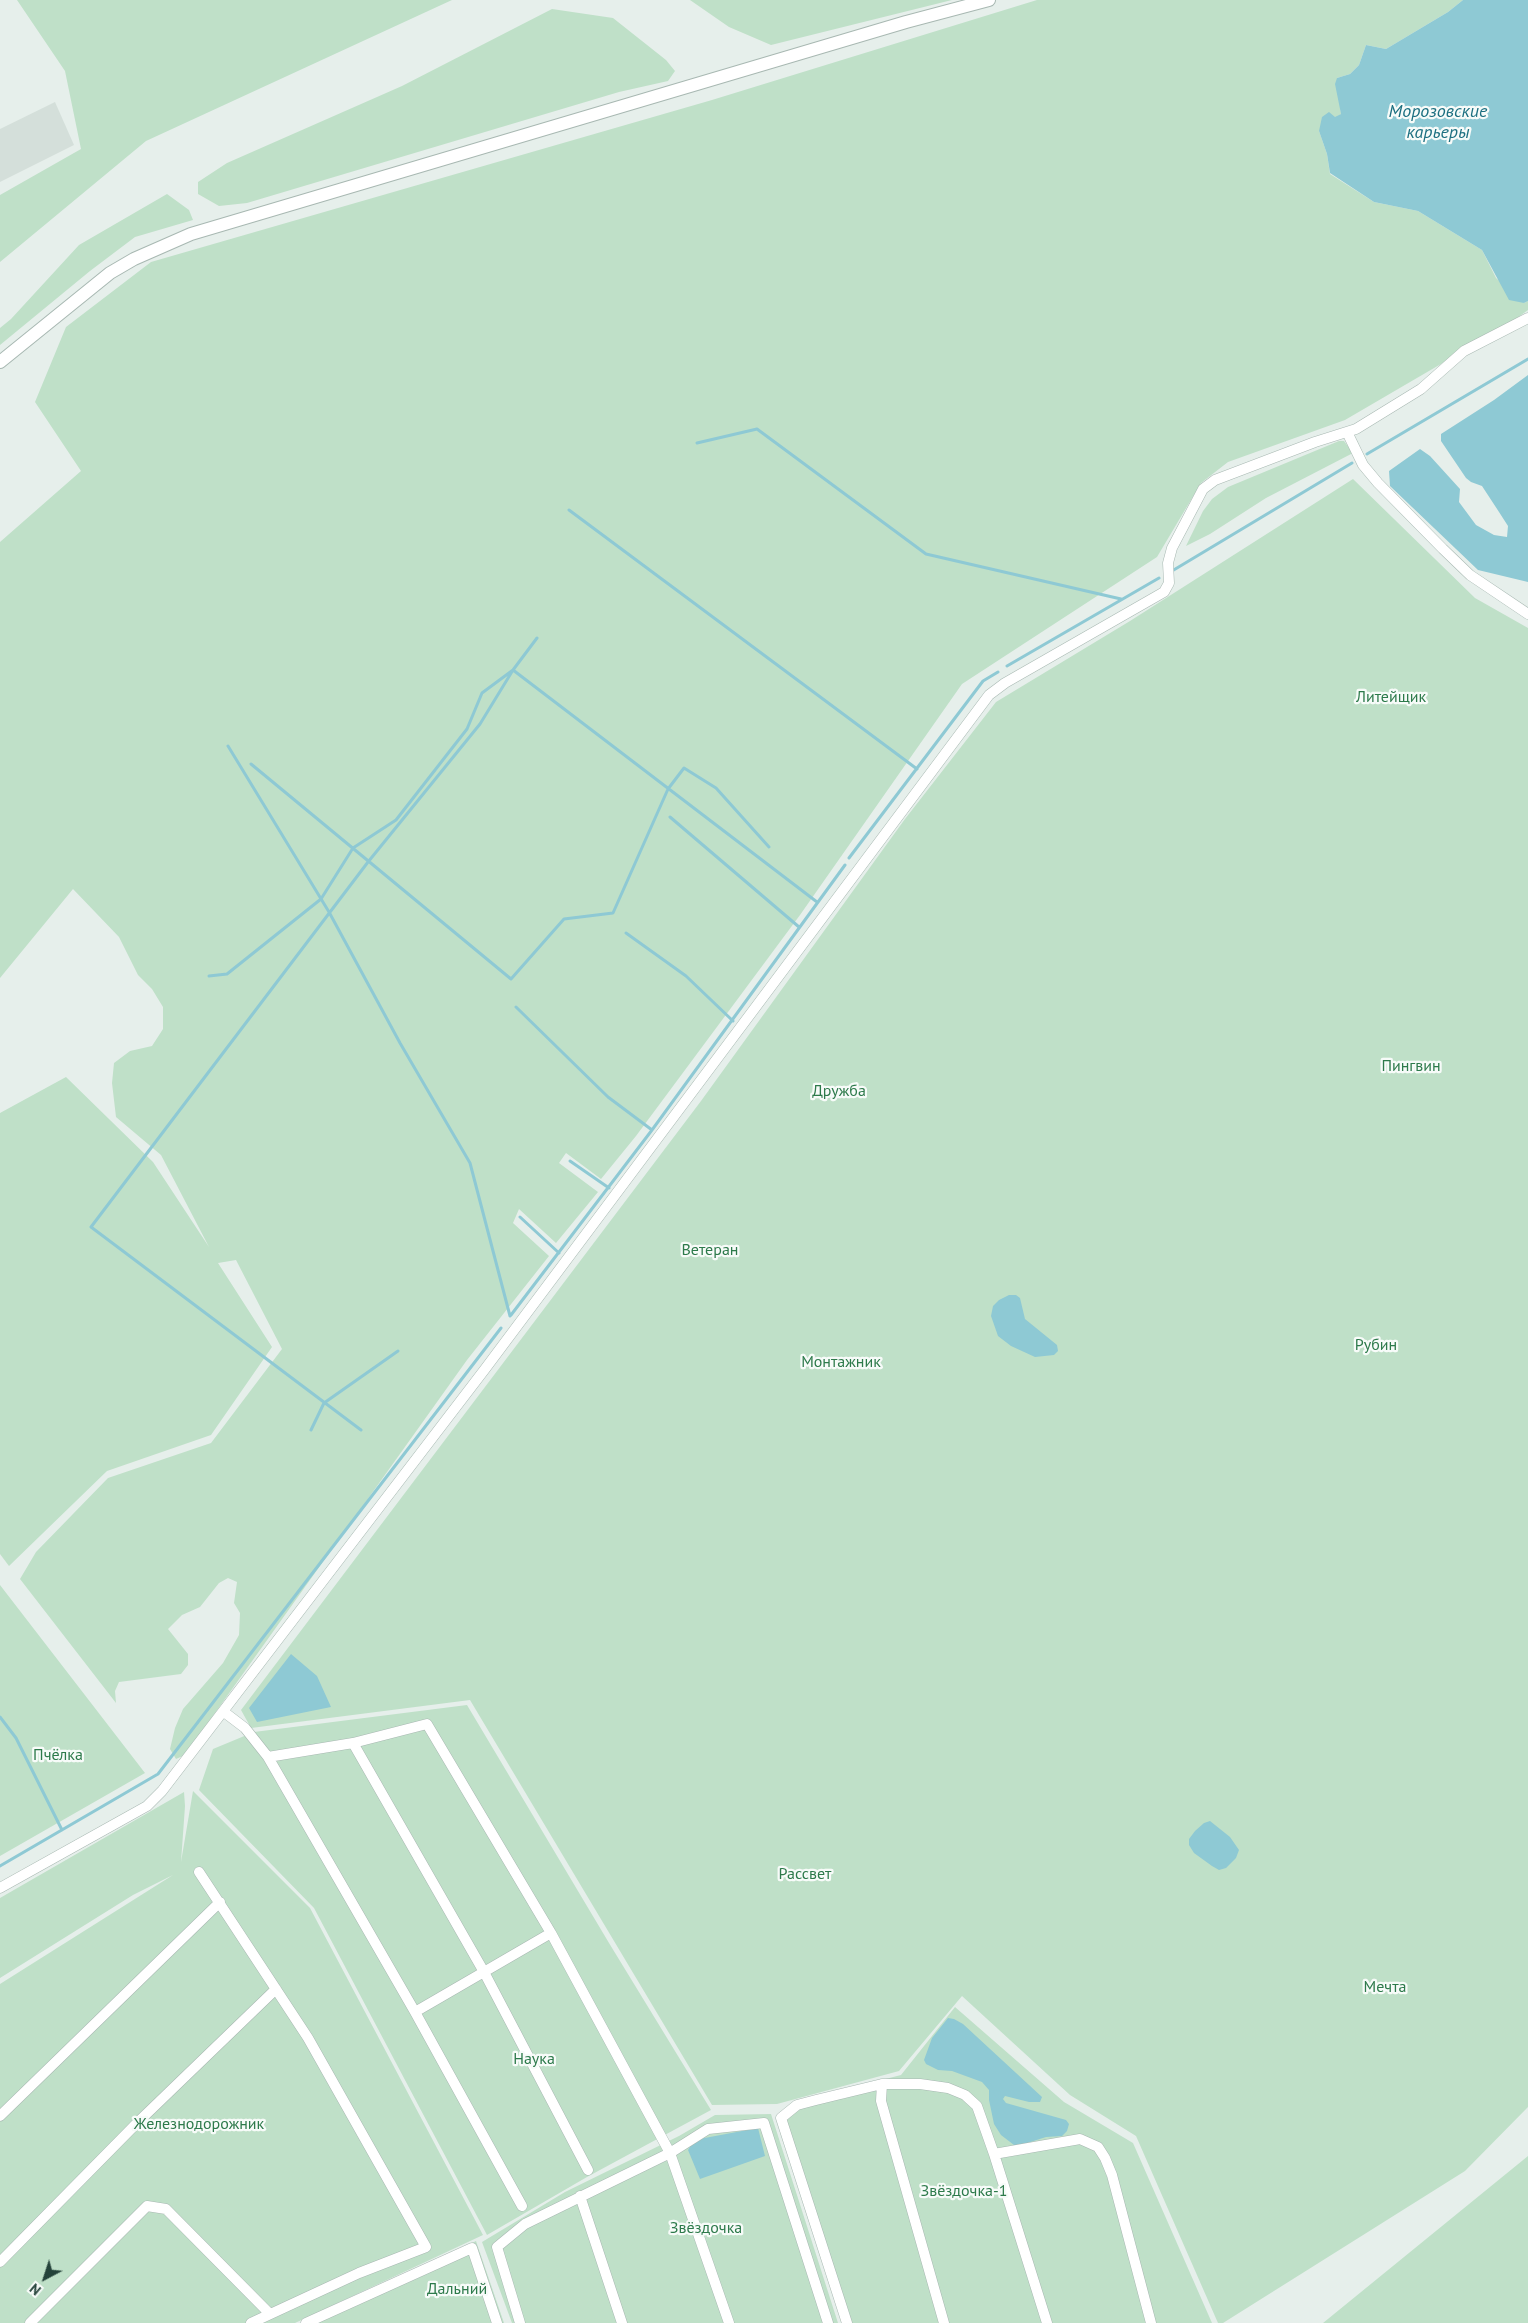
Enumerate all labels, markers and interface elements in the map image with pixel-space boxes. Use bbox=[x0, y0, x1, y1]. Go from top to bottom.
water label: Морозовские карьеры bbox=[1389, 101, 1487, 144]
park label: Литейщик bbox=[1356, 687, 1426, 707]
park label: Пингвин bbox=[1381, 1056, 1441, 1076]
park label: Дружба bbox=[812, 1081, 866, 1101]
park label: Ветеран bbox=[682, 1240, 738, 1260]
park label: Рубин bbox=[1355, 1335, 1397, 1355]
park label: Монтажник bbox=[801, 1352, 881, 1372]
park label: Пчёлка bbox=[33, 1745, 83, 1765]
park label: Рассвет bbox=[779, 1864, 831, 1884]
park label: Мечта bbox=[1364, 1977, 1406, 1997]
park label: Наука bbox=[513, 2049, 555, 2069]
park label: Железнодорожник bbox=[134, 2114, 264, 2134]
park label: Звёздочка-1 bbox=[921, 2181, 1007, 2201]
park label: Звёздочка bbox=[670, 2218, 742, 2238]
north arrow bbox=[20, 2253, 70, 2303]
park label: Дальний bbox=[427, 2279, 487, 2299]
text: N bbox=[26, 2280, 45, 2299]

